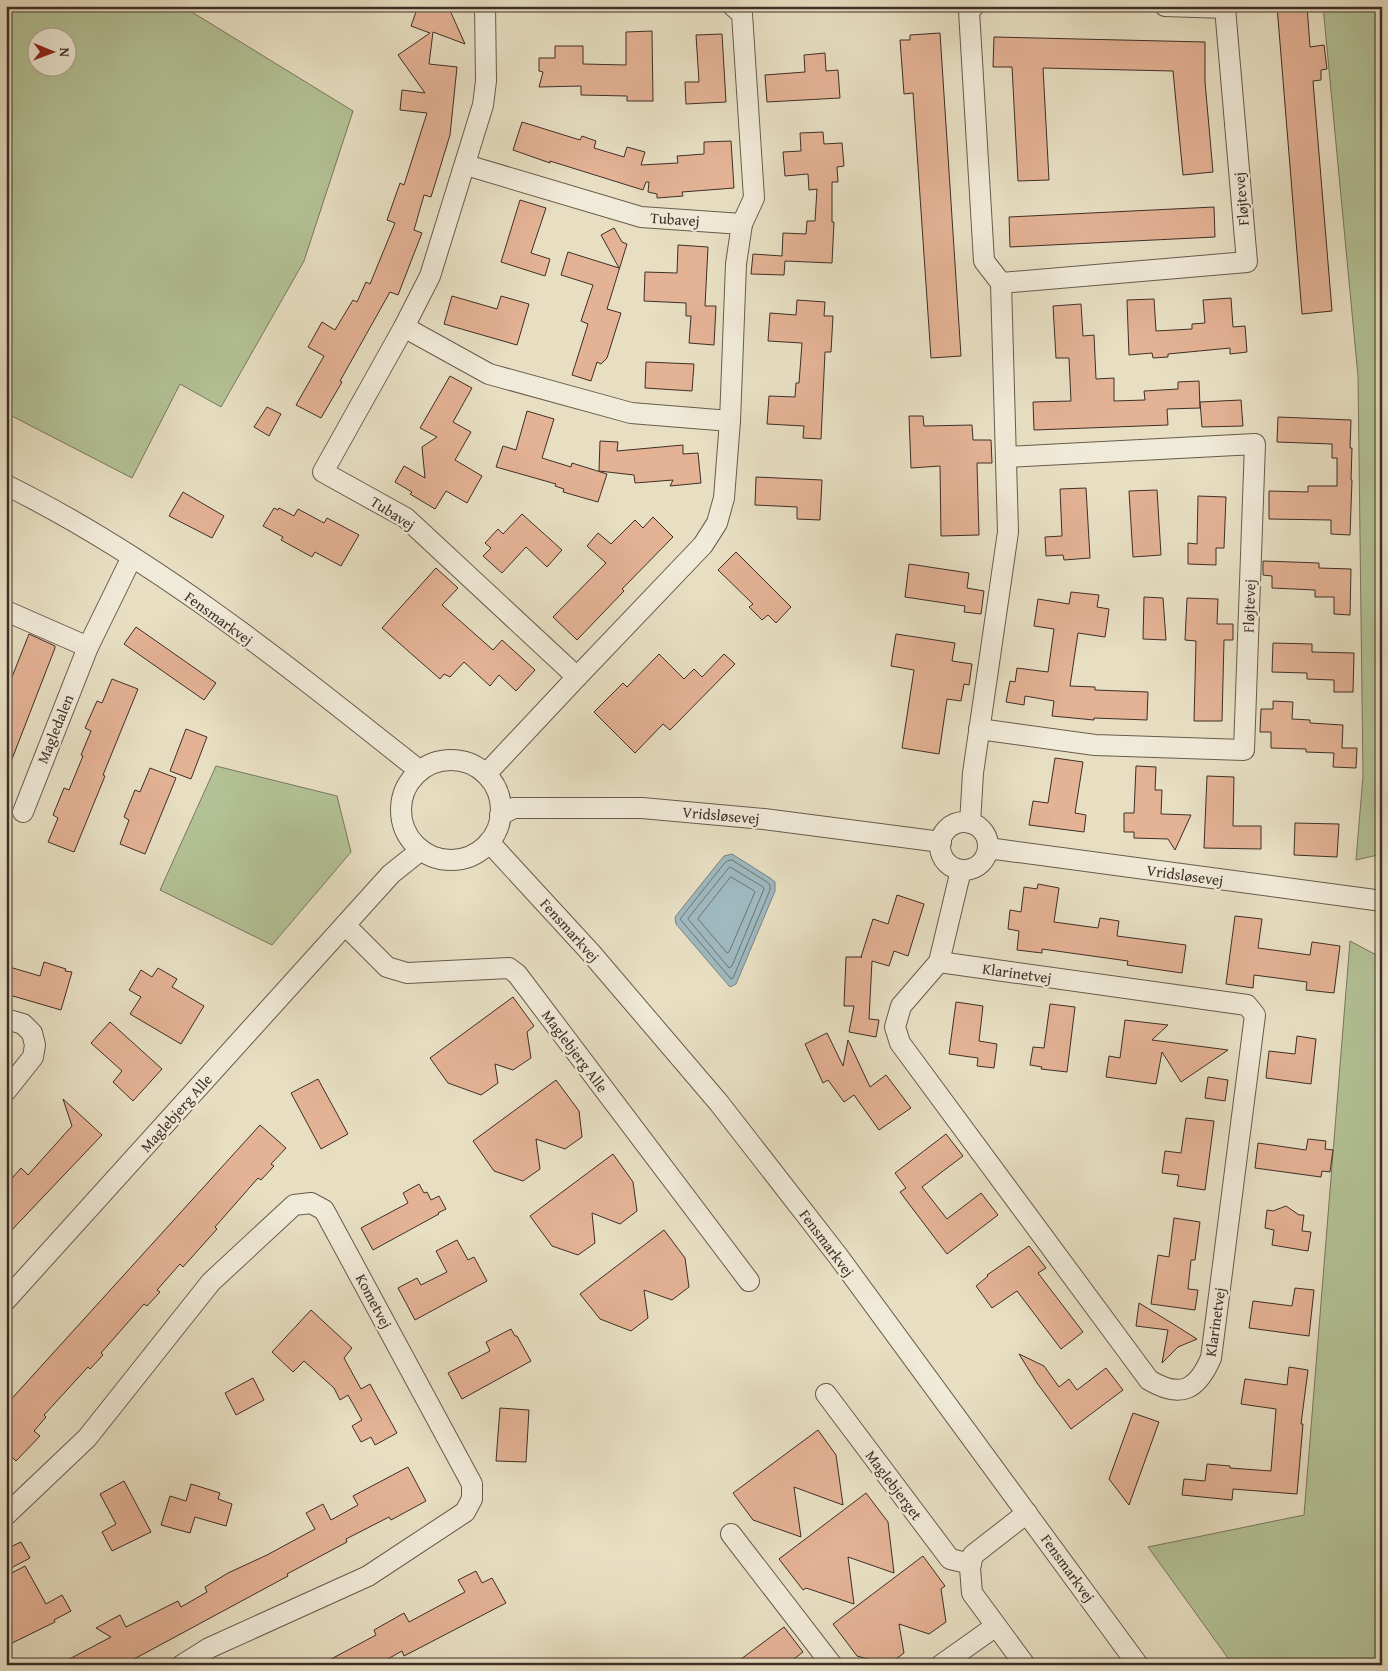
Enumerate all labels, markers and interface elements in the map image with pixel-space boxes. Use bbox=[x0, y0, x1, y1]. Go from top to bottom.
north arrow bbox=[28, 28, 78, 78]
text: N bbox=[55, 47, 75, 58]
street label: Fløjtevej bbox=[1228, 171, 1254, 227]
street label: Tubavej bbox=[650, 207, 700, 231]
street label: Tubavej bbox=[367, 491, 419, 535]
street label: Fløjtevej bbox=[1238, 579, 1260, 633]
street label: Fensmarkvej bbox=[181, 586, 257, 650]
street label: Magledalen bbox=[32, 691, 79, 767]
street label: Vridsløsevej bbox=[682, 801, 760, 829]
street label: Vridsløsevej bbox=[1145, 859, 1225, 891]
street label: Fensmarkvej bbox=[536, 893, 604, 967]
street label: Klarinetvej bbox=[981, 958, 1053, 988]
street label: Maglebjerg Alle bbox=[537, 1005, 613, 1097]
street label: Maglebjerg Alle bbox=[135, 1069, 217, 1157]
street label: Fensmarkvej bbox=[795, 1205, 859, 1281]
street label: Kometvej bbox=[351, 1270, 397, 1332]
street label: Klarinetvej bbox=[1200, 1286, 1230, 1358]
street label: Maglebjerget bbox=[861, 1446, 928, 1525]
street label: Fensmarkvej bbox=[1036, 1530, 1100, 1606]

